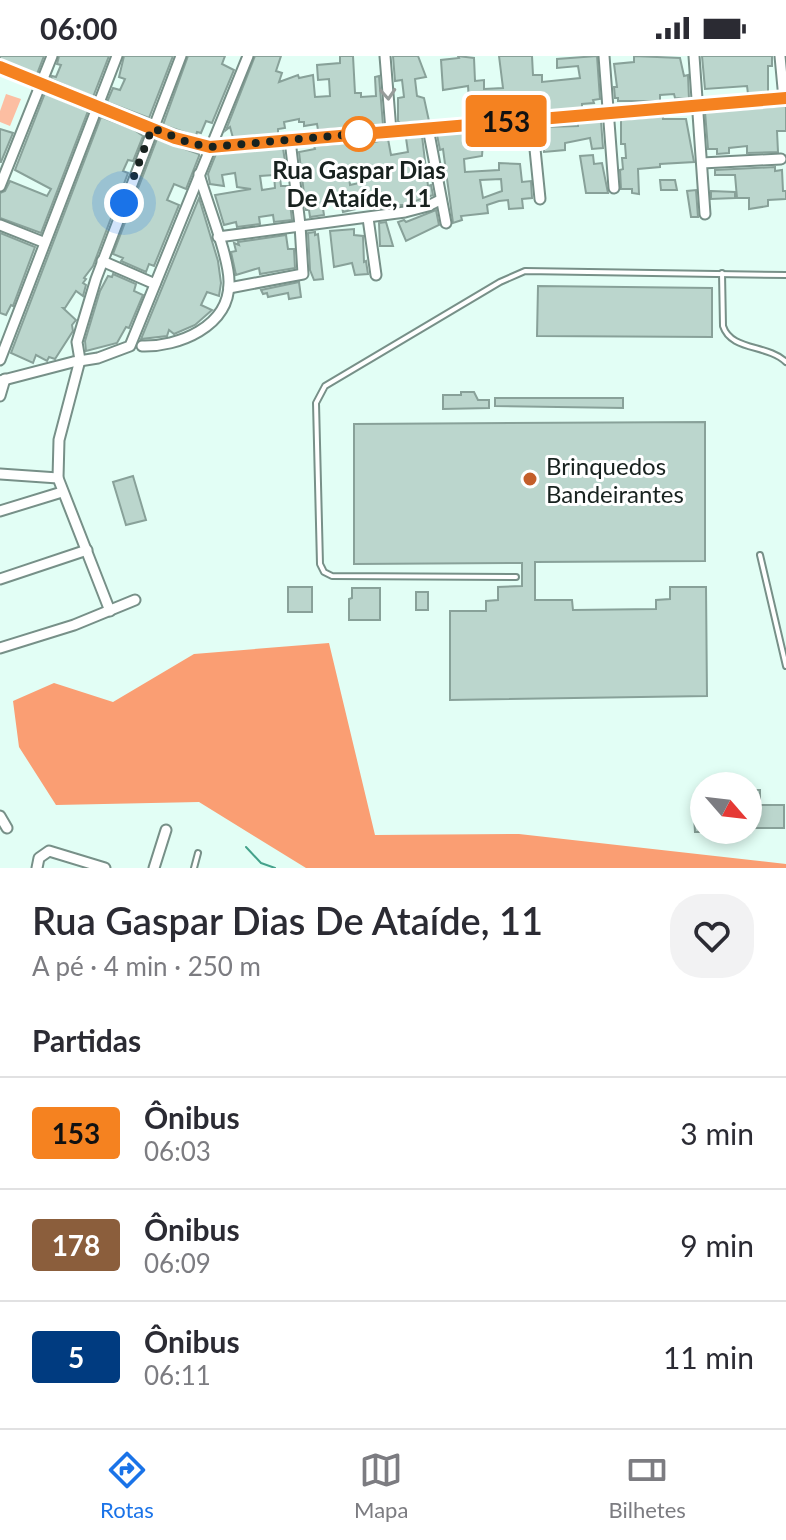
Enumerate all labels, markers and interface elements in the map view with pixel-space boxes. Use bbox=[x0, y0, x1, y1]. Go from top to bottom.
text: 06:00 bbox=[40, 10, 117, 46]
one-way arrow bbox=[379, 88, 396, 101]
line badge: 153 bbox=[460, 95, 552, 147]
text: 153 bbox=[482, 104, 530, 138]
marker: Rua Gaspar Dias De Ataíde, 11 bbox=[342, 117, 376, 151]
place label: Rua Gaspar Dias De Ataíde, 11 bbox=[272, 155, 446, 212]
your location bbox=[104, 183, 144, 223]
place label: Brinquedos Bandeirantes bbox=[546, 451, 684, 508]
marker: Brinquedos Bandeirantes bbox=[521, 470, 539, 488]
north arrow bbox=[690, 772, 762, 844]
map controls bbox=[690, 772, 762, 844]
button: heart bbox=[670, 894, 754, 978]
text: Rua Gaspar Dias De Ataíde, 11 bbox=[32, 897, 543, 943]
text: A pé · 4 min · 250 m bbox=[32, 950, 261, 982]
text: Partidas bbox=[32, 1022, 141, 1058]
text: Ônibus bbox=[144, 1099, 240, 1135]
text: 3 min bbox=[680, 1115, 754, 1151]
text: 153 bbox=[52, 1116, 100, 1150]
text: 06:03 bbox=[144, 1135, 211, 1167]
text: Ônibus bbox=[144, 1211, 240, 1247]
text: 9 min bbox=[680, 1227, 754, 1263]
text: 178 bbox=[52, 1228, 100, 1262]
text: 06:09 bbox=[144, 1247, 211, 1279]
text: Ônibus bbox=[144, 1323, 240, 1359]
text: 11 min bbox=[663, 1339, 754, 1375]
text: 5 bbox=[68, 1340, 84, 1374]
text: 06:11 bbox=[144, 1359, 211, 1391]
tab: Rotas bbox=[100, 1448, 154, 1523]
tab: Mapa bbox=[354, 1448, 408, 1523]
tab: Bilhetes bbox=[609, 1448, 686, 1523]

